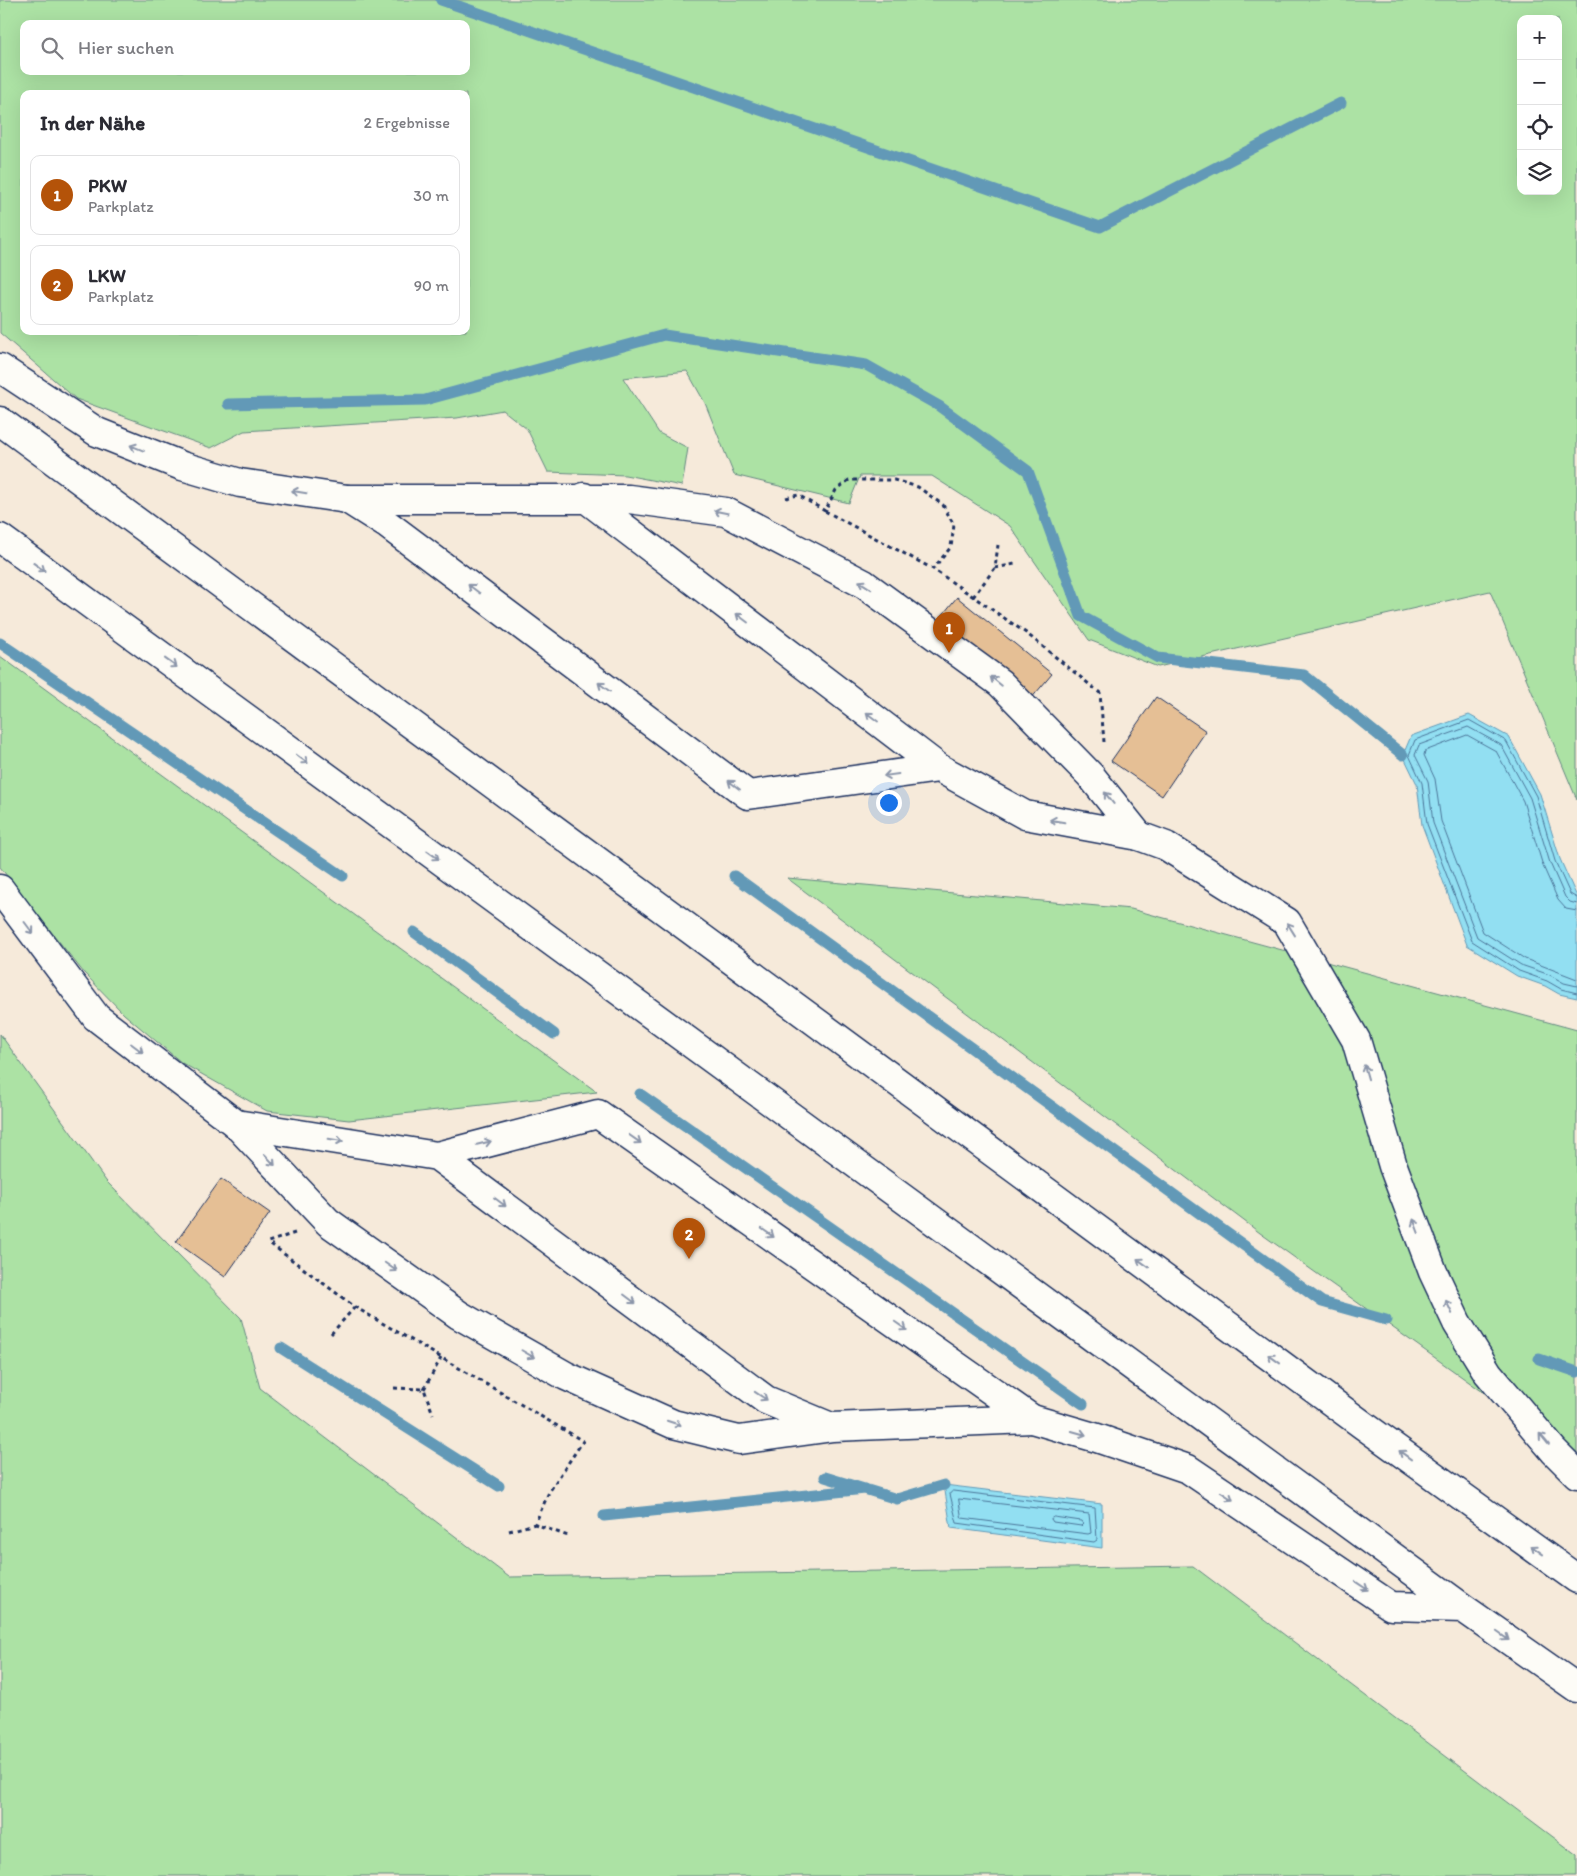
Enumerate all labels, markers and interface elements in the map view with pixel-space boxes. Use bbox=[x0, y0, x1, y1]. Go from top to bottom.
map controls bbox=[1517, 15, 1562, 195]
button: + bbox=[1517, 15, 1562, 60]
search box bbox=[20, 20, 470, 75]
icon: search bbox=[38, 34, 66, 62]
text: Hier suchen bbox=[78, 36, 174, 59]
button: − bbox=[1517, 60, 1562, 105]
button: locate bbox=[1517, 105, 1562, 150]
text: In der Nähe bbox=[40, 110, 145, 135]
text: 2 Ergebnisse bbox=[364, 113, 450, 132]
button: layers bbox=[1517, 150, 1562, 195]
text: PKW bbox=[88, 174, 127, 197]
text: 1 bbox=[53, 186, 61, 205]
text: 30 m bbox=[413, 186, 449, 205]
text: Parkplatz bbox=[88, 197, 154, 216]
text: LKW bbox=[88, 264, 126, 287]
text: 2 bbox=[53, 276, 61, 295]
text: 90 m bbox=[414, 276, 449, 295]
text: Parkplatz bbox=[88, 287, 154, 306]
one-way arrow bbox=[130, 443, 145, 452]
one-way arrow bbox=[291, 486, 307, 496]
one-way arrow bbox=[714, 506, 730, 516]
one-way arrow bbox=[32, 562, 46, 572]
one-way arrow bbox=[859, 580, 873, 590]
one-way arrow bbox=[468, 584, 481, 595]
pin: 1 bbox=[933, 612, 965, 653]
one-way arrow bbox=[736, 613, 749, 624]
one-way arrow bbox=[163, 658, 177, 668]
one-way arrow bbox=[990, 676, 1003, 687]
one-way arrow bbox=[597, 682, 611, 692]
one-way arrow bbox=[866, 711, 879, 722]
one-way arrow bbox=[295, 754, 309, 764]
one-way arrow bbox=[884, 770, 900, 780]
one-way arrow bbox=[727, 780, 741, 790]
your location bbox=[876, 790, 902, 816]
one-way arrow bbox=[1103, 792, 1114, 805]
one-way arrow bbox=[1049, 816, 1065, 826]
one-way arrow bbox=[426, 850, 440, 860]
one-way arrow bbox=[24, 921, 35, 934]
one-way arrow bbox=[1285, 922, 1295, 936]
one-way arrow bbox=[130, 1043, 143, 1054]
one-way arrow bbox=[1360, 1064, 1370, 1080]
one-way arrow bbox=[627, 1134, 641, 1144]
one-way arrow bbox=[328, 1135, 344, 1145]
one-way arrow bbox=[475, 1138, 491, 1148]
one-way arrow bbox=[264, 1153, 275, 1166]
one-way arrow bbox=[493, 1197, 506, 1208]
pin: 2 bbox=[673, 1218, 705, 1259]
one-way arrow bbox=[1411, 1219, 1420, 1235]
one-way arrow bbox=[760, 1228, 774, 1238]
one-way arrow bbox=[1136, 1258, 1150, 1268]
one-way arrow bbox=[383, 1262, 397, 1272]
one-way arrow bbox=[623, 1294, 637, 1304]
one-way arrow bbox=[1444, 1300, 1453, 1315]
one-way arrow bbox=[894, 1321, 908, 1331]
one-way arrow bbox=[520, 1349, 534, 1359]
one-way arrow bbox=[1268, 1354, 1281, 1365]
one-way arrow bbox=[754, 1391, 768, 1401]
one-way arrow bbox=[666, 1419, 682, 1429]
one-way arrow bbox=[1070, 1428, 1086, 1438]
one-way arrow bbox=[1538, 1432, 1549, 1445]
one-way arrow bbox=[1399, 1450, 1413, 1460]
one-way arrow bbox=[1220, 1491, 1234, 1501]
one-way arrow bbox=[1531, 1545, 1545, 1555]
one-way arrow bbox=[1355, 1581, 1369, 1591]
one-way arrow bbox=[1496, 1631, 1510, 1641]

